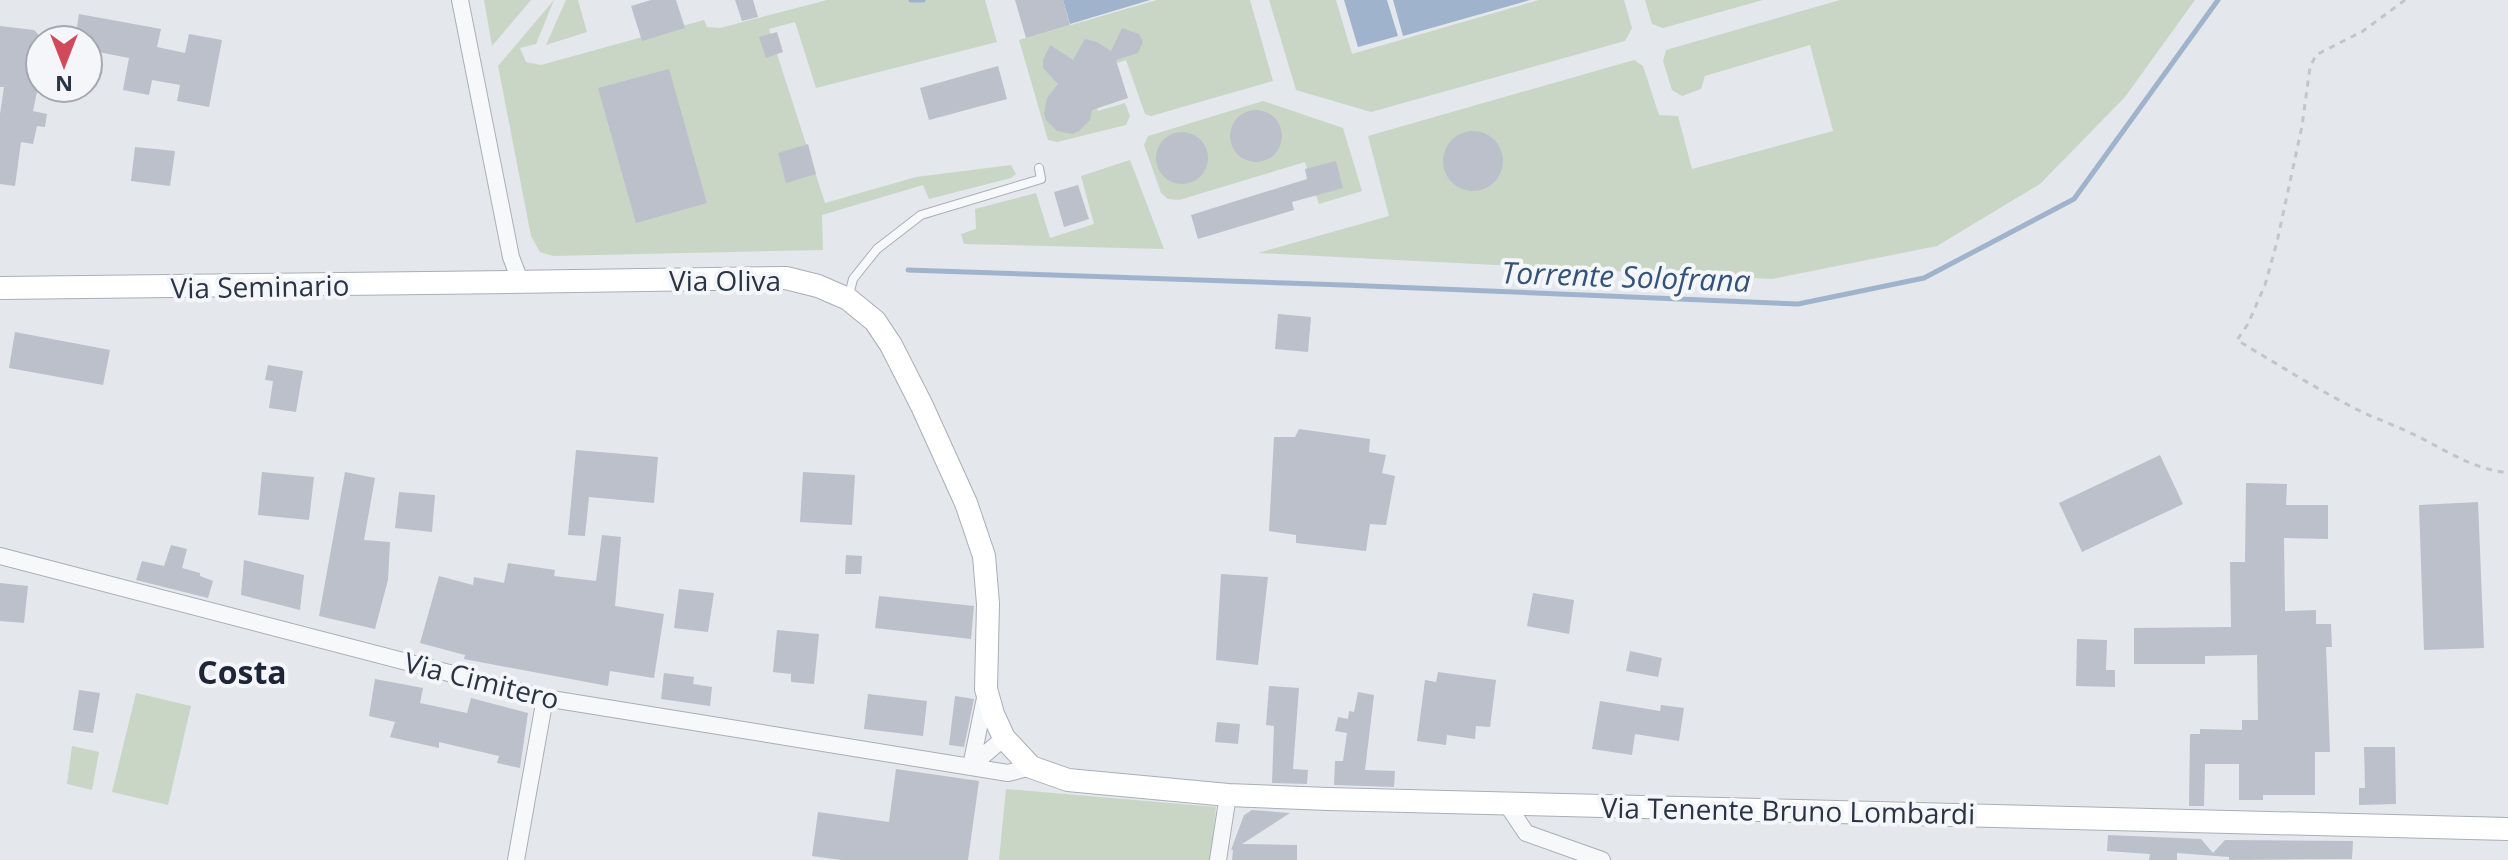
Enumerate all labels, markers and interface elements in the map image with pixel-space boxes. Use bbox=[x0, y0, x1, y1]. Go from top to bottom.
north arrow bbox=[24, 24, 104, 104]
text: N bbox=[55, 70, 73, 100]
water label: Torrente Solofrana bbox=[1501, 251, 1751, 301]
street label: Via Oliva bbox=[669, 261, 781, 299]
street label: Via Seminario bbox=[170, 265, 350, 307]
street label: Via Cimitero bbox=[401, 642, 563, 718]
district label: Costa bbox=[197, 650, 287, 693]
street label: Via Tenente Bruno Lombardi bbox=[1600, 788, 1976, 832]

